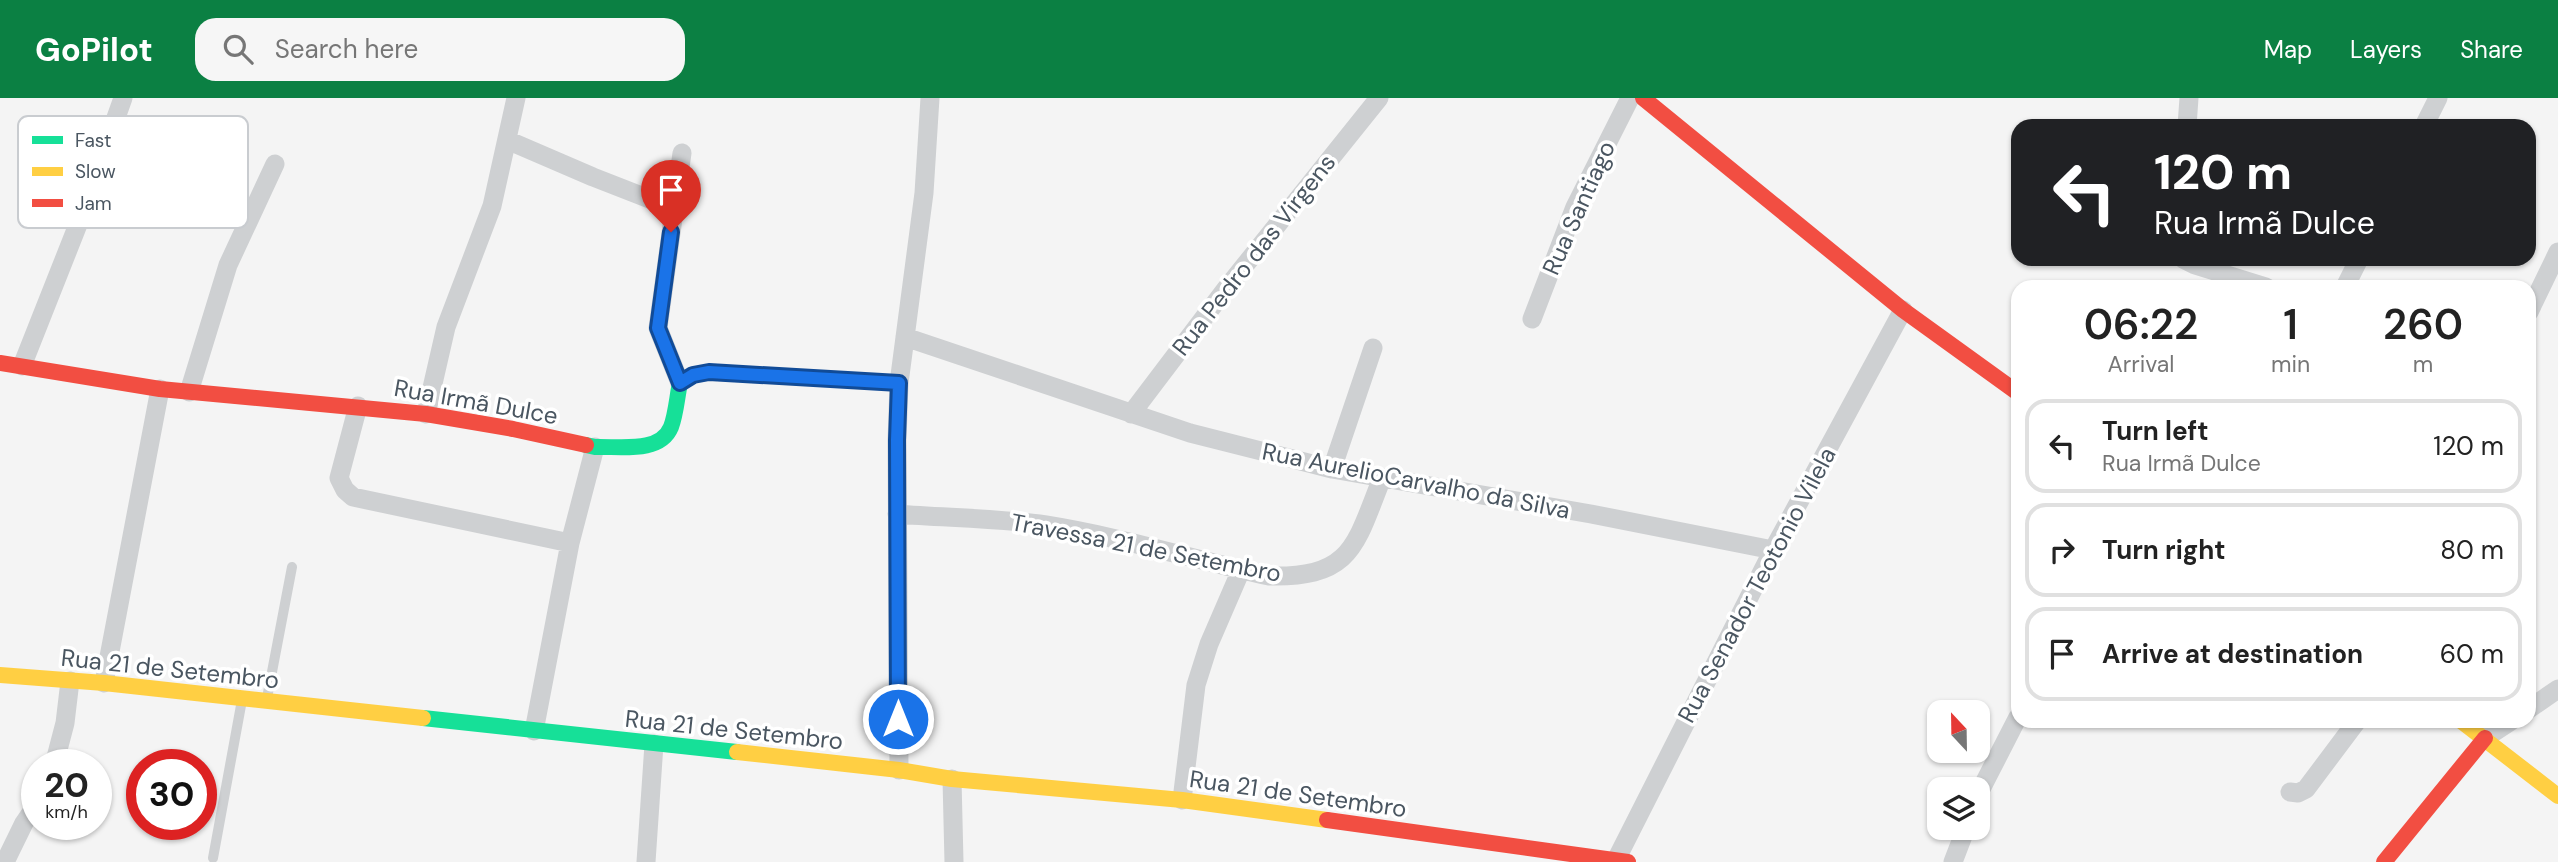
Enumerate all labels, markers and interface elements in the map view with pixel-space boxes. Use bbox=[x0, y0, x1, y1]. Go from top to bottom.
search box bbox=[195, 18, 685, 81]
text: GoPilot bbox=[35, 28, 153, 71]
icon: search bbox=[219, 30, 257, 68]
text: Search here bbox=[275, 32, 418, 66]
text: Map bbox=[2264, 34, 2312, 65]
text: Layers bbox=[2350, 34, 2422, 65]
text: Share bbox=[2460, 34, 2523, 65]
legend bbox=[18, 116, 248, 228]
text: Fast bbox=[75, 128, 111, 153]
street label: Rua Santiago bbox=[1535, 136, 1622, 280]
text: 120 m bbox=[2154, 140, 2292, 204]
icon: left bbox=[2039, 147, 2130, 238]
street label: Rua Pedro das Virgens bbox=[1165, 148, 1342, 362]
text: Slow bbox=[75, 159, 116, 184]
pin bbox=[641, 160, 701, 232]
icon: arrive bbox=[652, 171, 690, 209]
text: Jam bbox=[75, 191, 112, 216]
text: Rua Irmã Dulce bbox=[2154, 202, 2375, 244]
text: 06:22 bbox=[2084, 297, 2198, 352]
text: 1 bbox=[2283, 297, 2298, 352]
text: 260 bbox=[2383, 297, 2463, 352]
text: Arrival bbox=[2108, 349, 2175, 379]
text: min bbox=[2271, 349, 2310, 379]
text: m bbox=[2413, 349, 2433, 379]
street label: Rua Irmã Dulce bbox=[392, 372, 560, 431]
text: Turn left bbox=[2102, 414, 2209, 448]
icon: left bbox=[2043, 427, 2081, 465]
text: 120 m bbox=[2433, 429, 2504, 463]
street label: Rua AurelioCarvalho da Silva bbox=[1260, 435, 1573, 526]
street label: Rua Senador Teotonio Vilela bbox=[1671, 442, 1842, 728]
text: Rua Irmã Dulce bbox=[2102, 448, 2261, 478]
street label: Travessa 21 de Setembro bbox=[1008, 506, 1284, 589]
icon: right bbox=[2043, 531, 2081, 569]
text: Turn right bbox=[2102, 533, 2226, 567]
text: 80 m bbox=[2440, 533, 2504, 567]
icon: arrive bbox=[2043, 635, 2081, 673]
text: Arrive at destination bbox=[2102, 637, 2363, 671]
text: 60 m bbox=[2440, 637, 2504, 671]
street label: Rua 21 de Setembro bbox=[59, 642, 281, 695]
position arrow bbox=[861, 682, 935, 756]
north arrow bbox=[1927, 700, 1990, 763]
map controls bbox=[1927, 700, 1990, 840]
street label: Rua 21 de Setembro bbox=[623, 703, 845, 756]
speed limit sign: 30 bbox=[126, 749, 217, 840]
text: 20 bbox=[44, 762, 89, 808]
street label: Rua 21 de Setembro bbox=[1187, 763, 1409, 824]
button: layers bbox=[1927, 777, 1990, 840]
text: km/h bbox=[45, 800, 88, 824]

